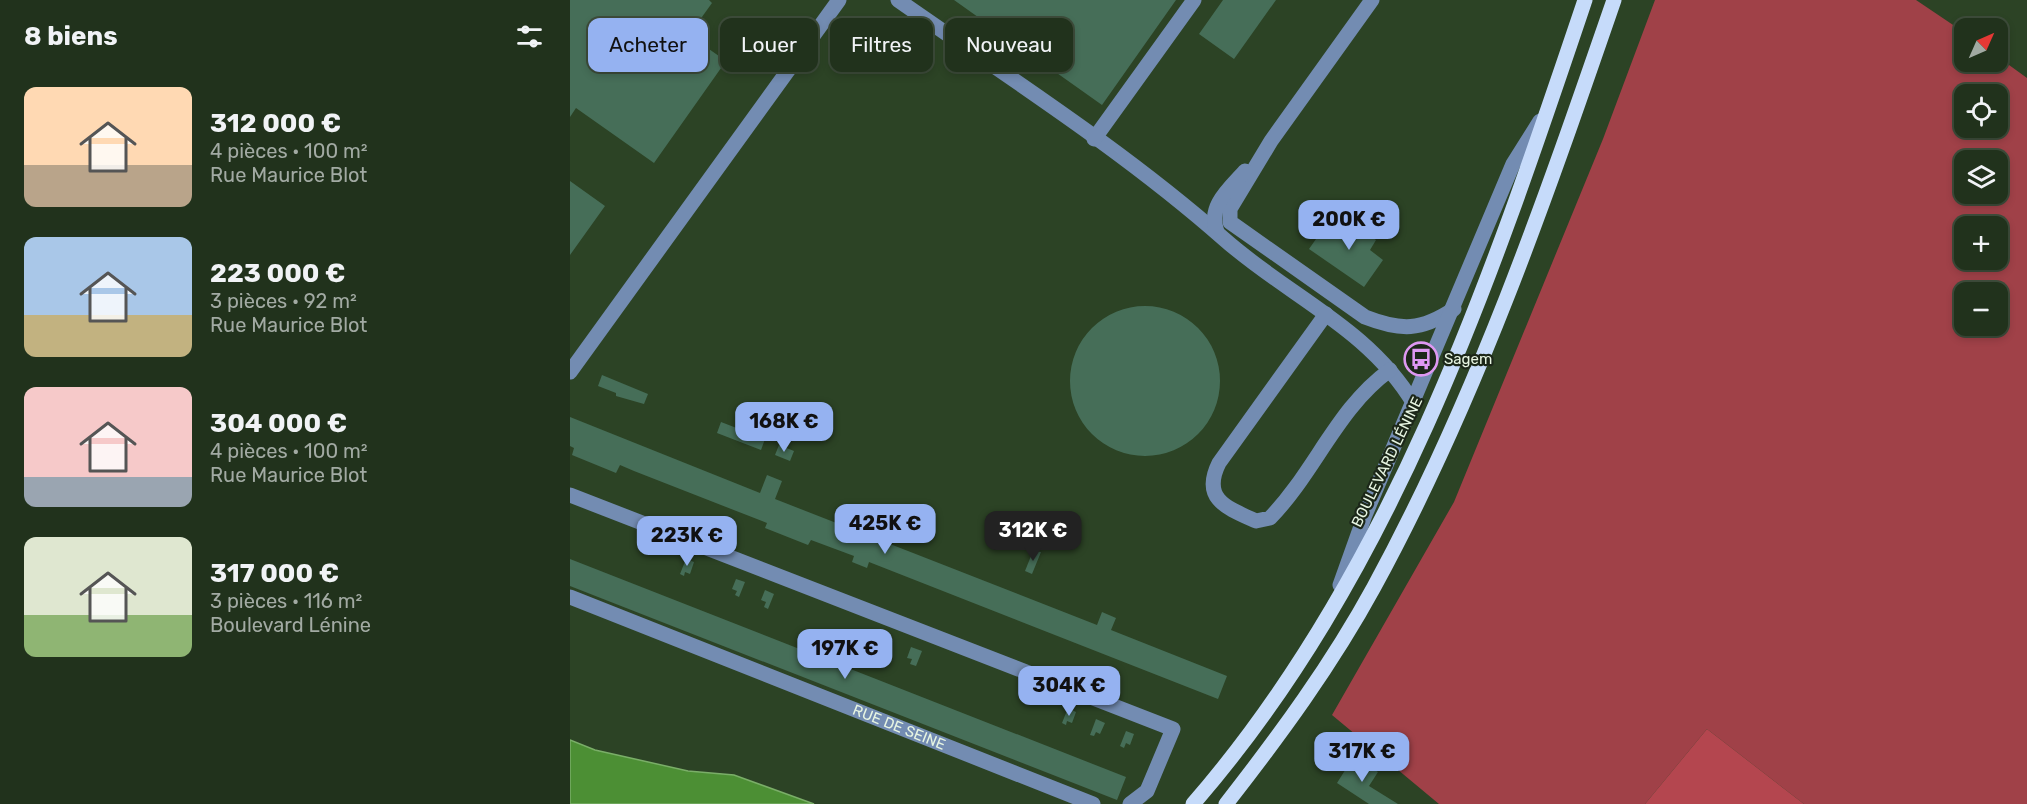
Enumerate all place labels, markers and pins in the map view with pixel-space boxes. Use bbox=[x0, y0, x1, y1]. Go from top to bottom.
pin: 200K € bbox=[1300, 200, 1398, 251]
bus stop icon: Sagem bbox=[1403, 341, 1439, 377]
place label: Sagem bbox=[1444, 350, 1492, 368]
pin: 168K € bbox=[735, 402, 833, 453]
pin: 425K € bbox=[836, 504, 934, 555]
pin: 312K € bbox=[984, 511, 1082, 562]
pin: 223K € bbox=[638, 516, 736, 567]
pin: 197K € bbox=[796, 629, 894, 680]
pin: 304K € bbox=[1020, 666, 1118, 717]
pin: 317K € bbox=[1313, 732, 1411, 783]

